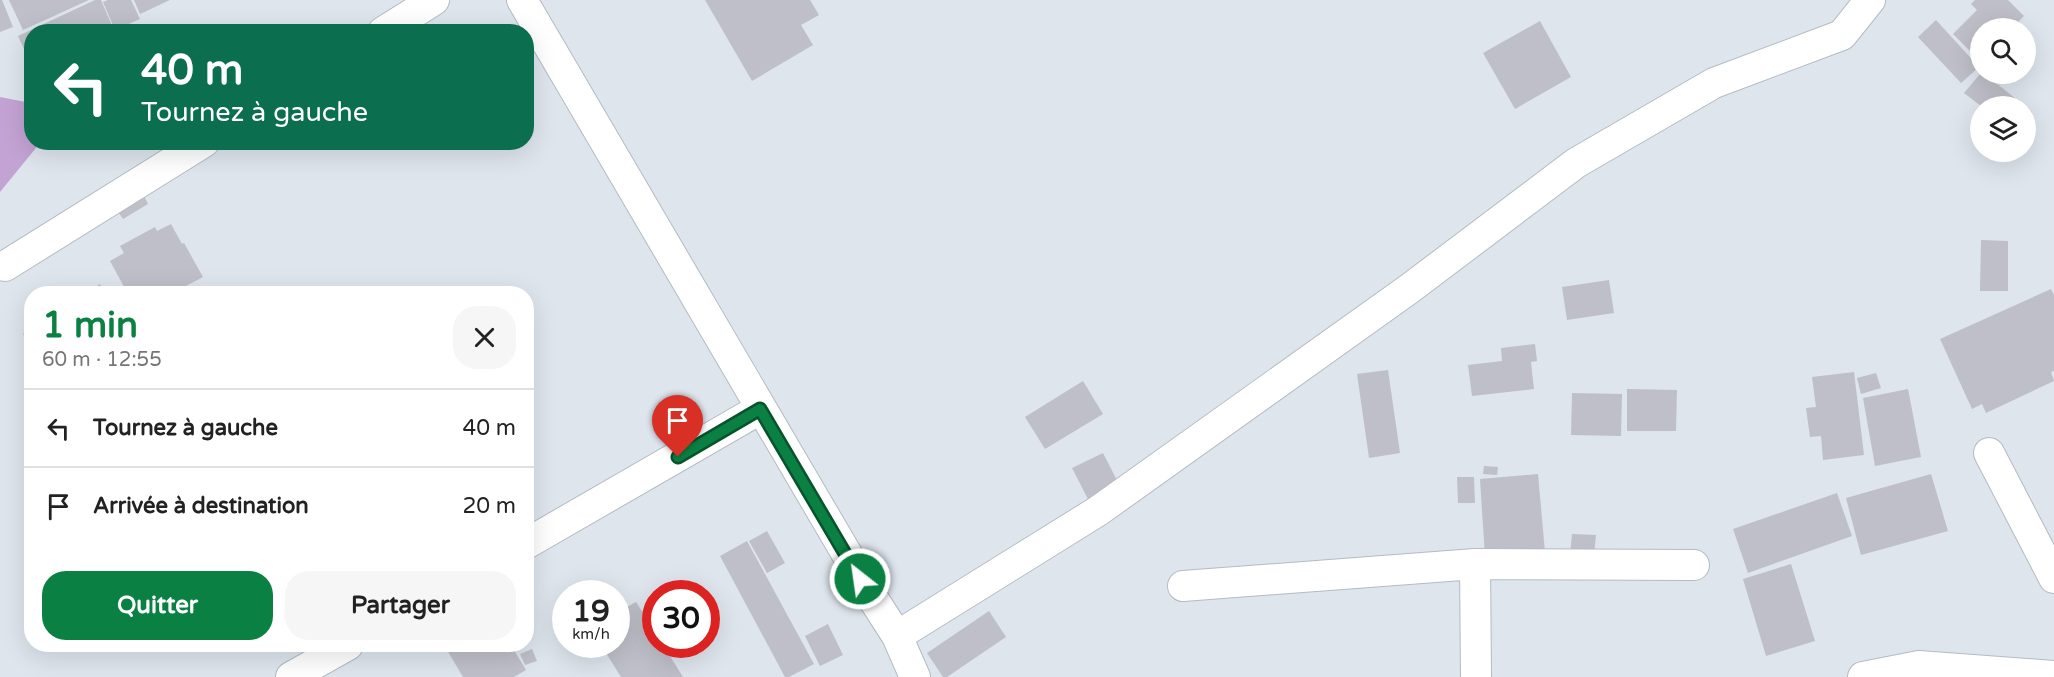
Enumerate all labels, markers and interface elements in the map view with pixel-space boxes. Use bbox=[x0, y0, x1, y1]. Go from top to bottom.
map controls bbox=[1970, 18, 2036, 162]
button: search bbox=[1970, 18, 2036, 84]
text: 40 m bbox=[141, 45, 243, 96]
icon: left bbox=[42, 48, 120, 126]
text: Tournez à gauche bbox=[141, 96, 368, 129]
button: layers bbox=[1970, 96, 2036, 162]
text: 1 min bbox=[42, 304, 138, 347]
button: close bbox=[453, 306, 516, 369]
text: 60 m · 12:55 bbox=[42, 348, 162, 372]
pin bbox=[652, 395, 703, 457]
icon: arrive bbox=[661, 404, 694, 437]
icon: left bbox=[42, 412, 75, 445]
text: Tournez à gauche bbox=[93, 415, 278, 441]
text: 40 m bbox=[462, 415, 516, 441]
icon: arrive bbox=[42, 490, 75, 523]
text: Arrivée à destination bbox=[93, 493, 309, 519]
text: 20 m bbox=[462, 493, 516, 519]
position arrow bbox=[828, 547, 892, 611]
button: Quitter bbox=[42, 571, 273, 640]
button: Partager bbox=[285, 571, 516, 640]
speed limit sign: 30 bbox=[642, 580, 720, 658]
text: 19 bbox=[572, 593, 610, 630]
text: km/h bbox=[572, 625, 610, 643]

